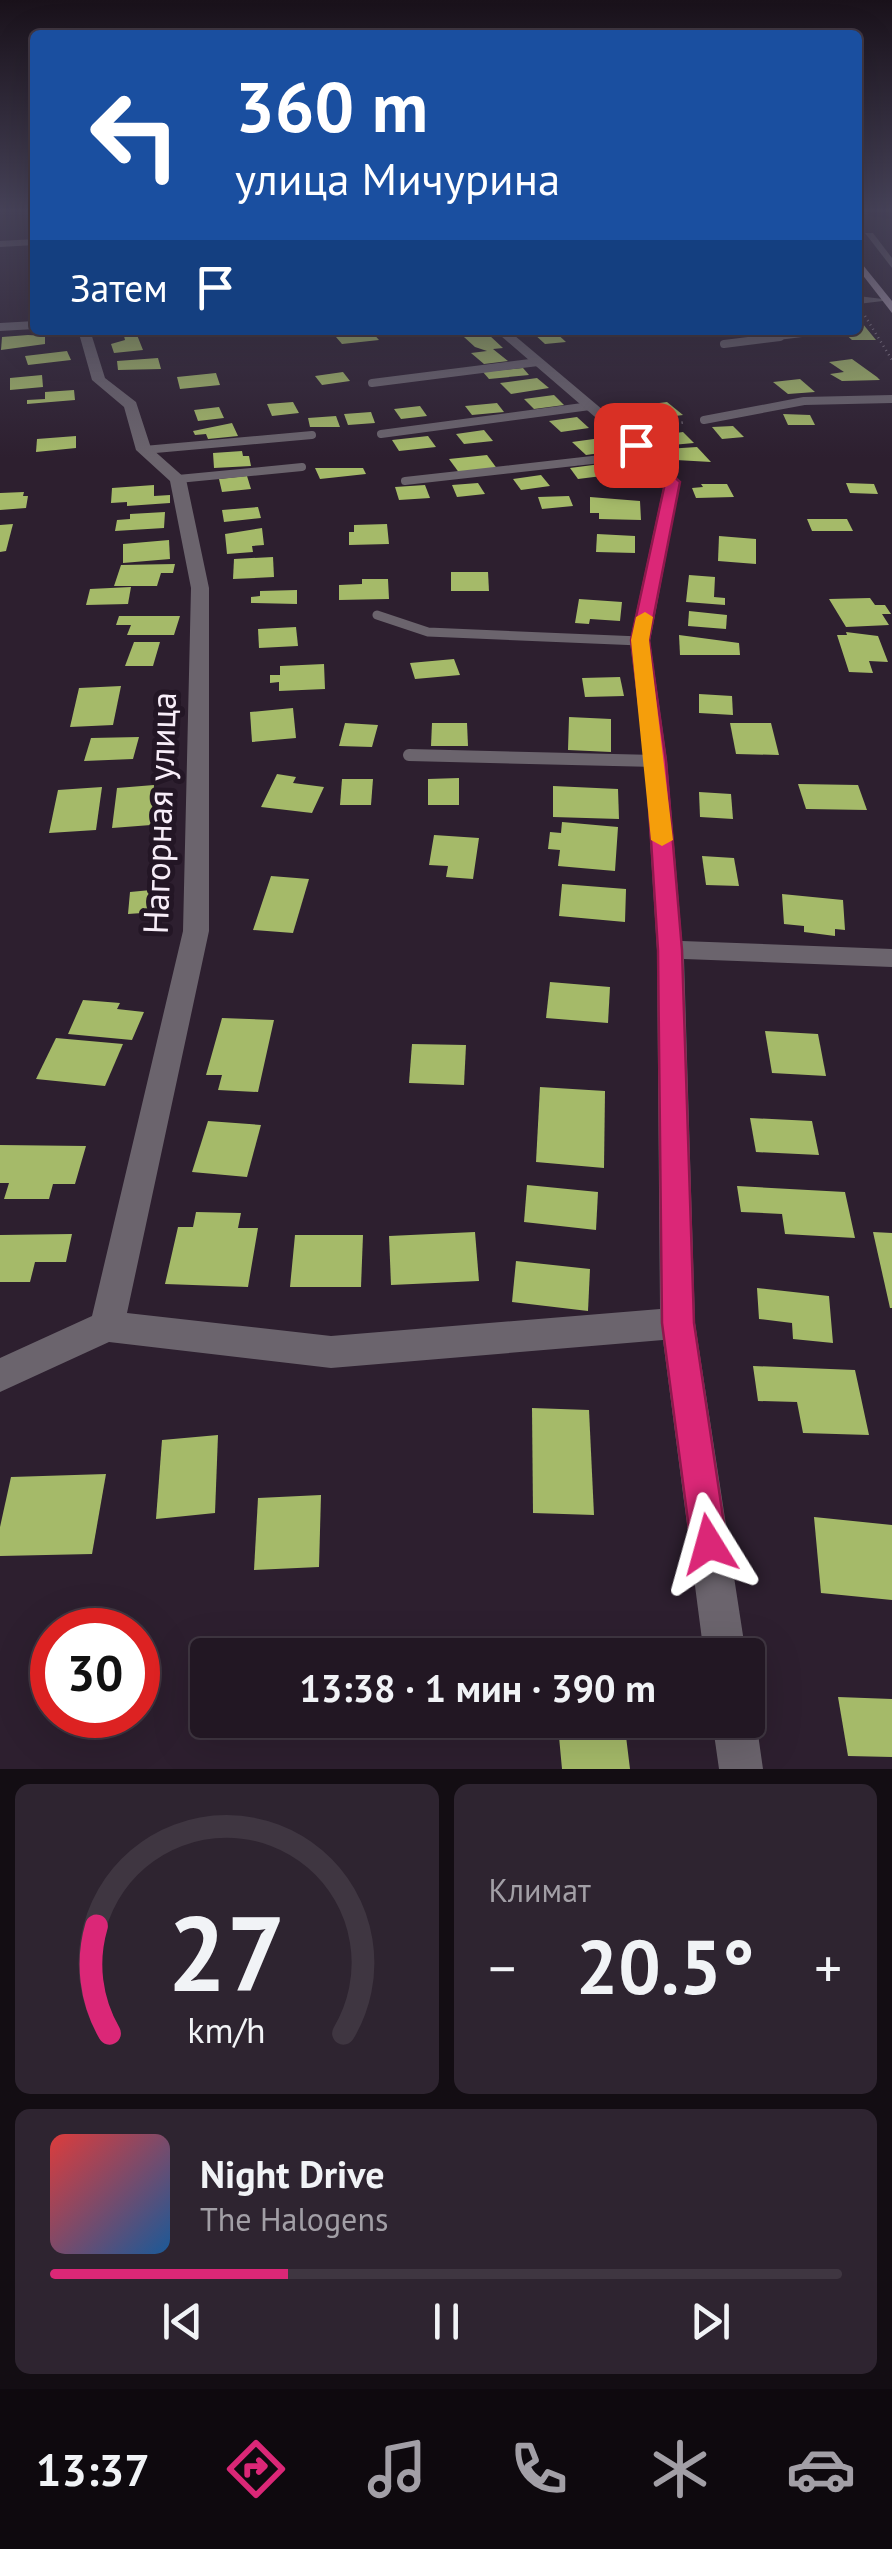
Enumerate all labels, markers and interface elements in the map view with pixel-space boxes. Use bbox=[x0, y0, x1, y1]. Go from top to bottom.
text: 360 m bbox=[235, 61, 428, 151]
icon: left bbox=[70, 70, 200, 200]
text: улица Мичурина bbox=[235, 149, 560, 207]
icon: arrive bbox=[188, 260, 243, 315]
text: Затем bbox=[70, 263, 168, 312]
pin bbox=[594, 403, 679, 488]
icon: arrive bbox=[609, 418, 664, 473]
street label: Нагорная улица bbox=[132, 691, 186, 935]
position arrow bbox=[657, 1492, 761, 1596]
speed limit sign: 30 bbox=[30, 1608, 160, 1738]
text: 13:38 · 1 мин · 390 m bbox=[299, 1663, 656, 1712]
text: Климат bbox=[489, 1869, 591, 1911]
text: 27 bbox=[168, 1885, 286, 2020]
text: 20.5° bbox=[576, 1918, 755, 2015]
text: − bbox=[489, 1932, 516, 2003]
text: + bbox=[814, 1932, 842, 2003]
text: km/h bbox=[188, 2007, 266, 2053]
text: Night Drive bbox=[200, 2149, 384, 2198]
text: The Halogens bbox=[200, 2198, 388, 2240]
icon: previous bbox=[155, 2294, 210, 2349]
icon: pause bbox=[419, 2294, 474, 2349]
icon: next bbox=[683, 2294, 738, 2349]
icon: directions bbox=[221, 2434, 291, 2504]
icon: music bbox=[362, 2434, 432, 2504]
icon: phone bbox=[504, 2434, 574, 2504]
icon: climate bbox=[645, 2434, 715, 2504]
icon: car bbox=[786, 2434, 856, 2504]
text: 13:37 bbox=[36, 2440, 150, 2498]

